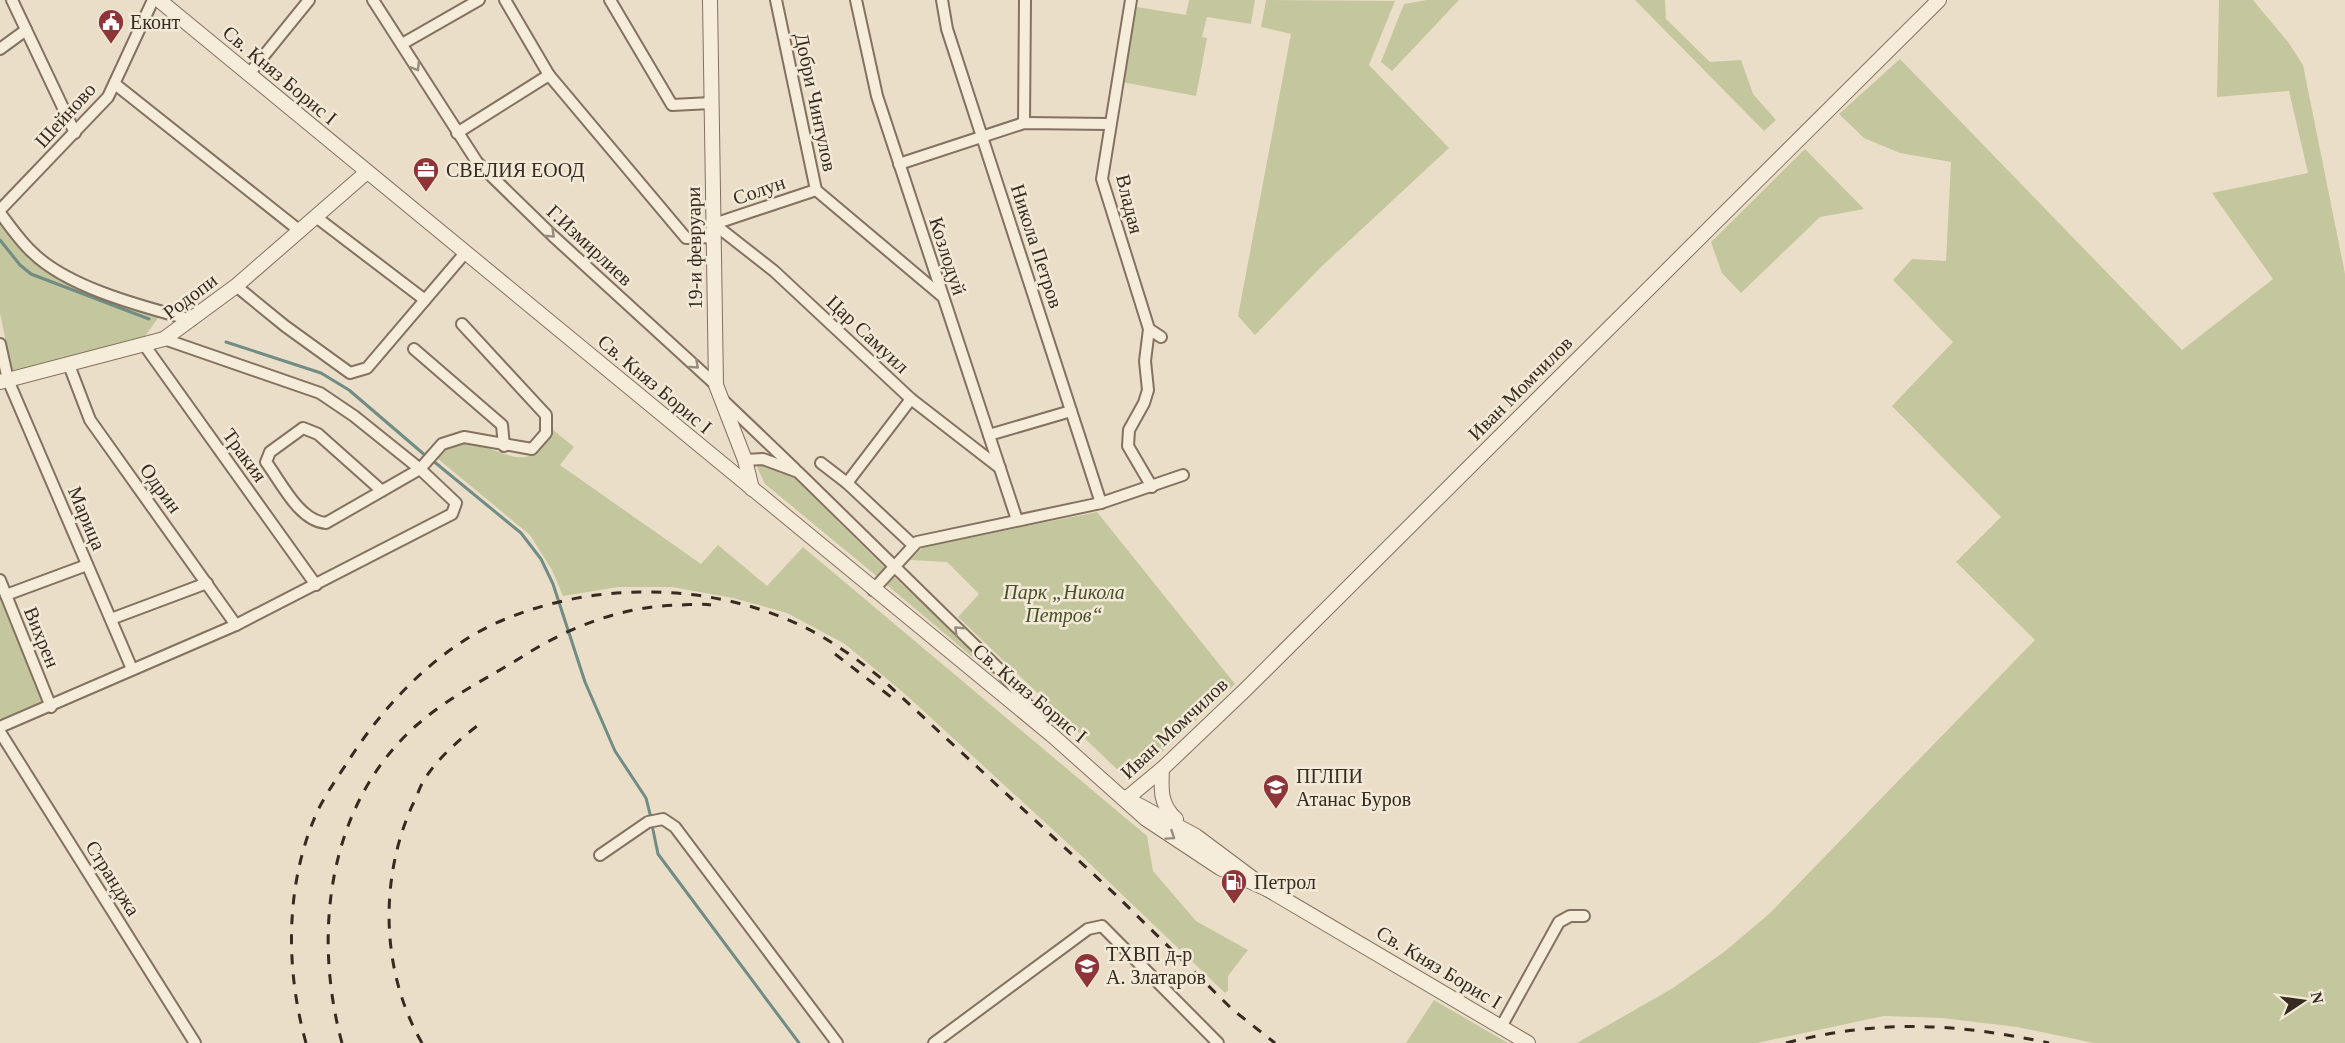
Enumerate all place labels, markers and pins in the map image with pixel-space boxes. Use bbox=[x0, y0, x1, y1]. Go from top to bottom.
public building icon: Еконт bbox=[96, 7, 126, 45]
place label: Еконт bbox=[130, 11, 181, 33]
office icon: СВЕЛИЯ ЕООД bbox=[411, 155, 441, 193]
place label: СВЕЛИЯ ЕООД bbox=[446, 159, 585, 182]
place label: ПГЛПИ Атанас Буров bbox=[1296, 765, 1411, 811]
school or university icon: ПГЛПИ Атанас Буров bbox=[1261, 772, 1291, 810]
fuel station icon: Петрол bbox=[1219, 867, 1249, 905]
place label: Петрол bbox=[1254, 871, 1316, 894]
place label: ТХВП д-р А. Златаров bbox=[1106, 943, 1206, 989]
school or university icon: ТХВП д-р А. Златаров bbox=[1072, 951, 1102, 989]

